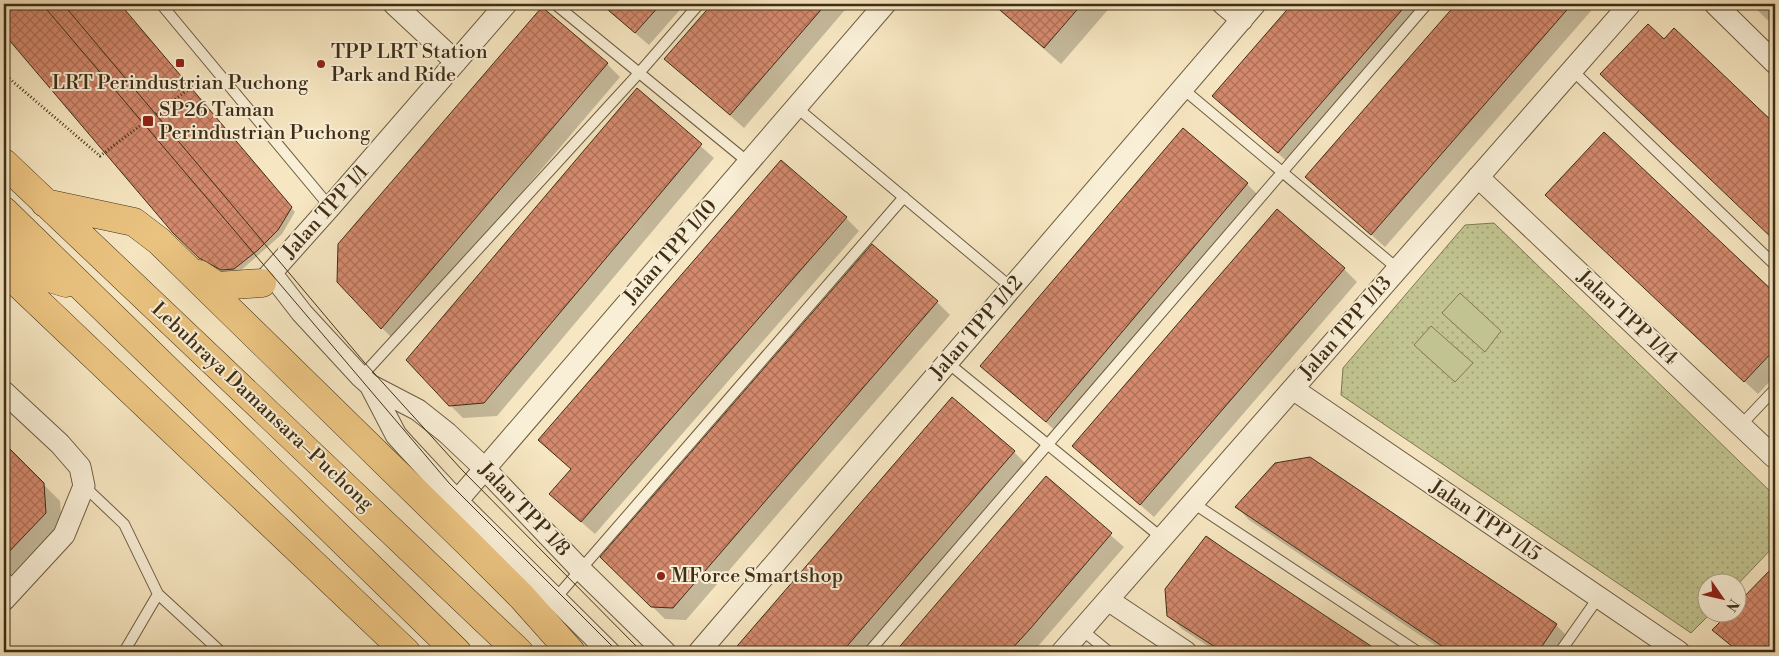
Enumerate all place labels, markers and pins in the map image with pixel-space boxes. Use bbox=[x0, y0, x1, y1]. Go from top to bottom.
place label: TPP LRT Station Park and Ride bbox=[331, 40, 488, 88]
marker: LRT Perindustrian Puchong bbox=[174, 57, 186, 69]
marker: TPP LRT Station Park and Ride bbox=[315, 58, 327, 70]
place label: LRT Perindustrian Puchong bbox=[52, 71, 309, 96]
place label: SP26 Taman Perindustrian Puchong bbox=[159, 98, 371, 146]
marker: SP26 Taman Perindustrian Puchong bbox=[141, 114, 155, 128]
place label: MForce Smartshop bbox=[671, 564, 843, 589]
marker: MForce Smartshop bbox=[655, 570, 667, 582]

